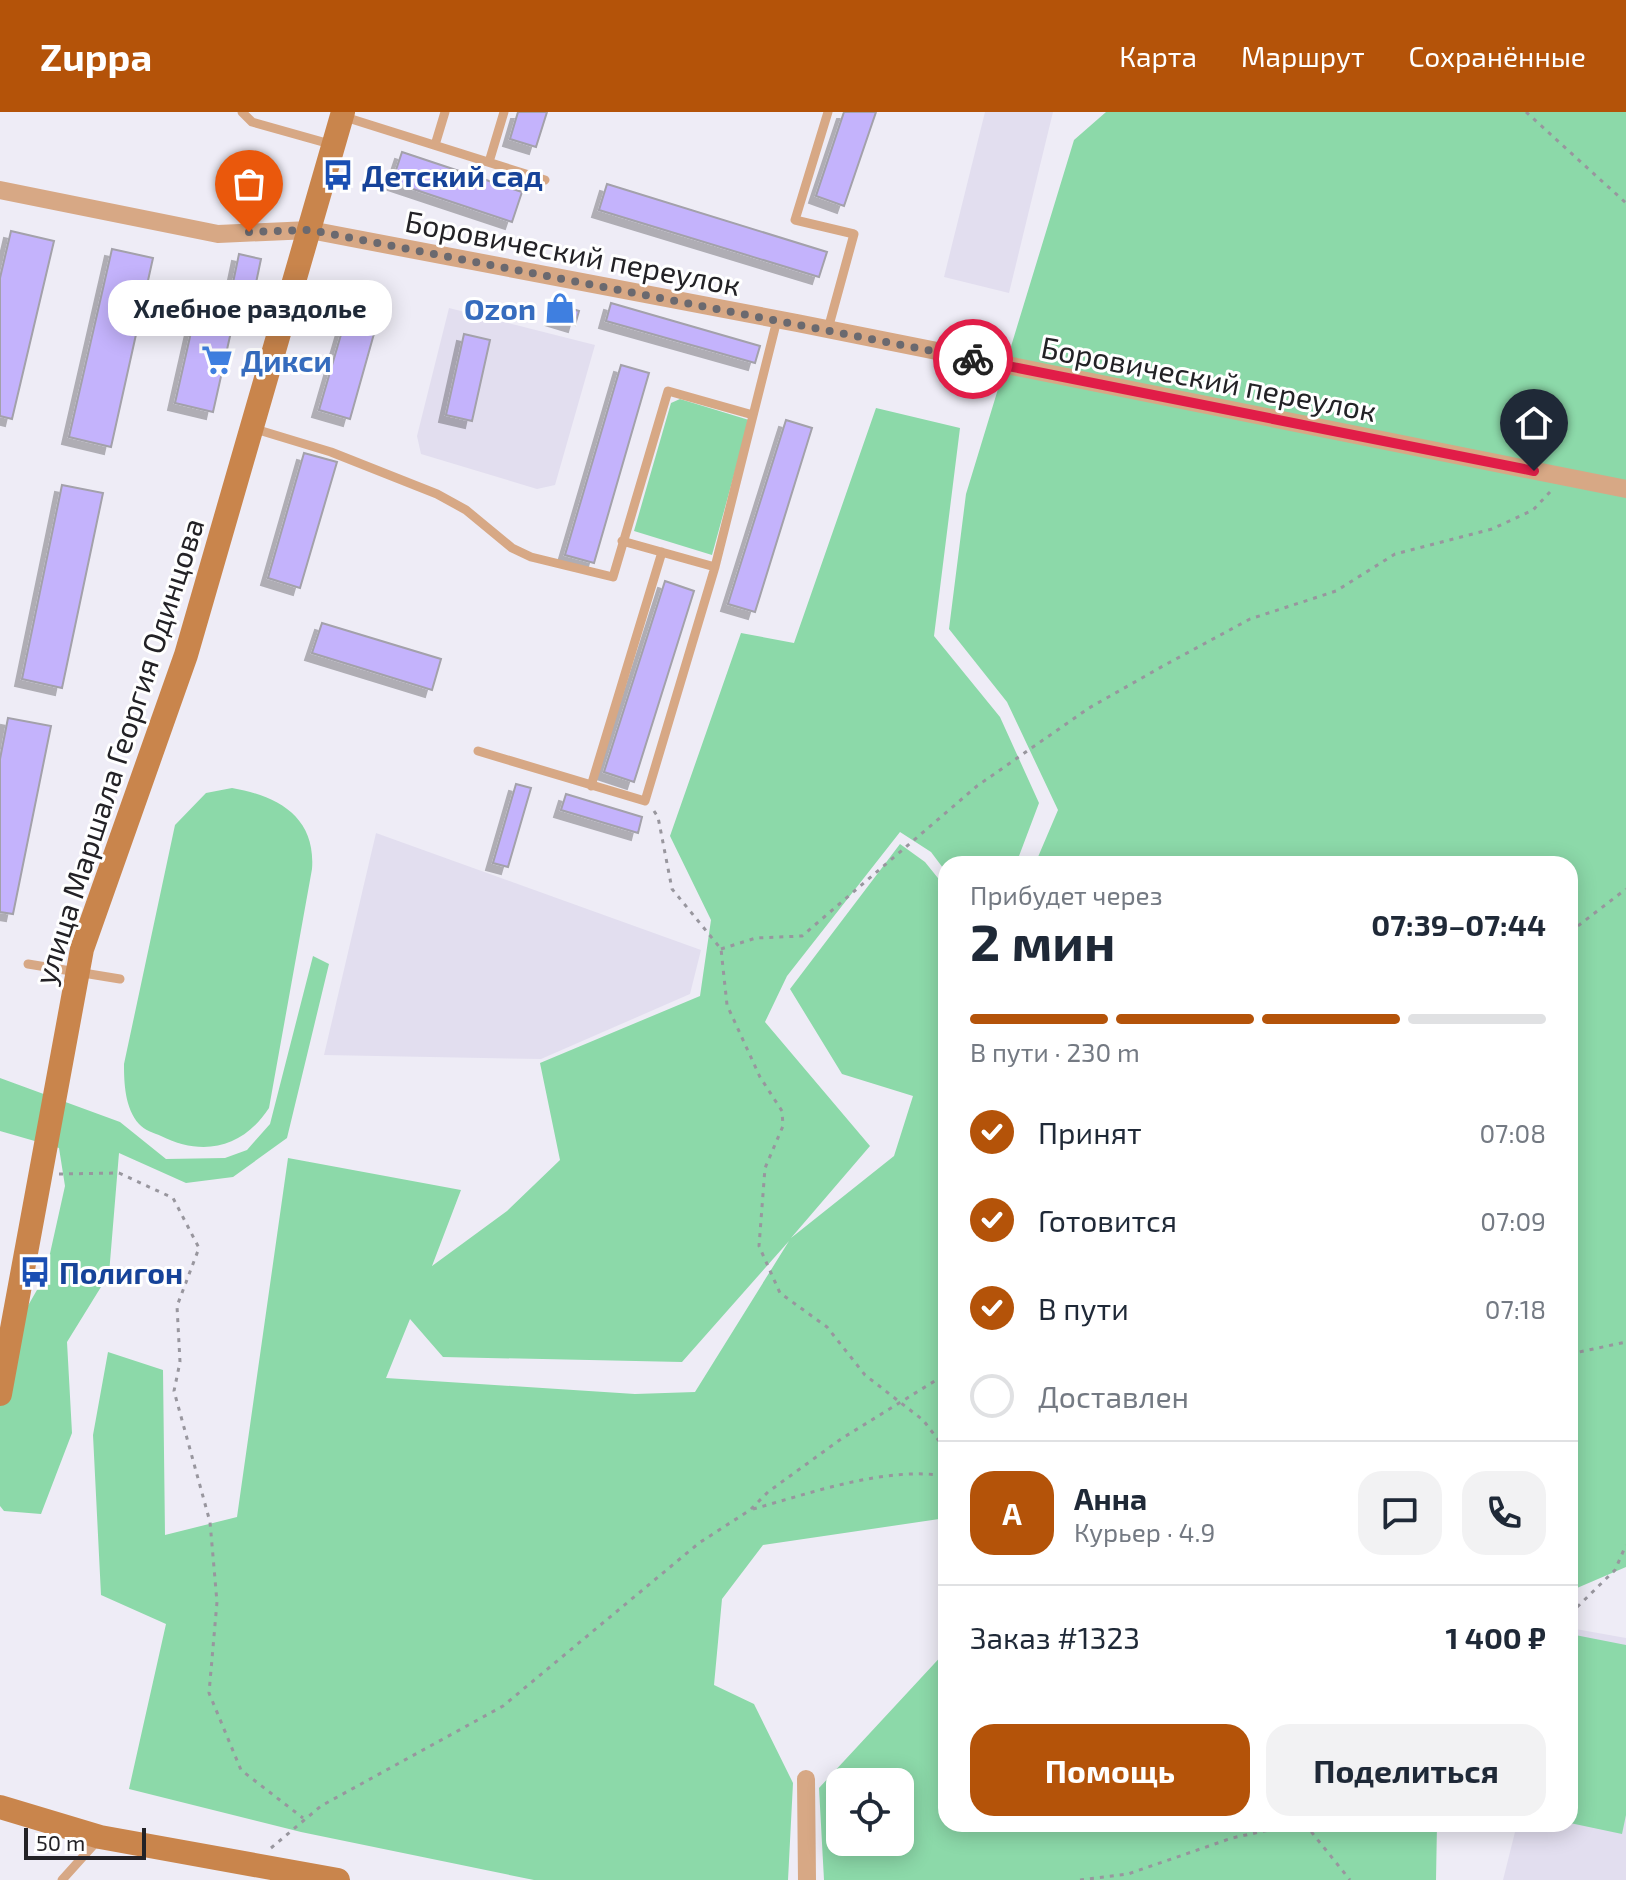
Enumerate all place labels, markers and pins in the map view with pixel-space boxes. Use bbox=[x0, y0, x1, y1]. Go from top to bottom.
pin bbox=[215, 150, 283, 232]
place label: Детский сад bbox=[362, 157, 543, 193]
bus stop icon: Детский сад bbox=[321, 158, 355, 192]
callout: Хлебное раздолье bbox=[107, 280, 391, 336]
place label: Ozon bbox=[464, 290, 536, 326]
shop icon: Ozon bbox=[543, 291, 577, 325]
place label: Дикси bbox=[241, 342, 332, 378]
supermarket icon: Дикси bbox=[200, 343, 234, 377]
pin bbox=[1500, 389, 1568, 471]
place label: Полигон bbox=[59, 1254, 183, 1290]
bus stop icon: Полигон bbox=[18, 1255, 52, 1289]

